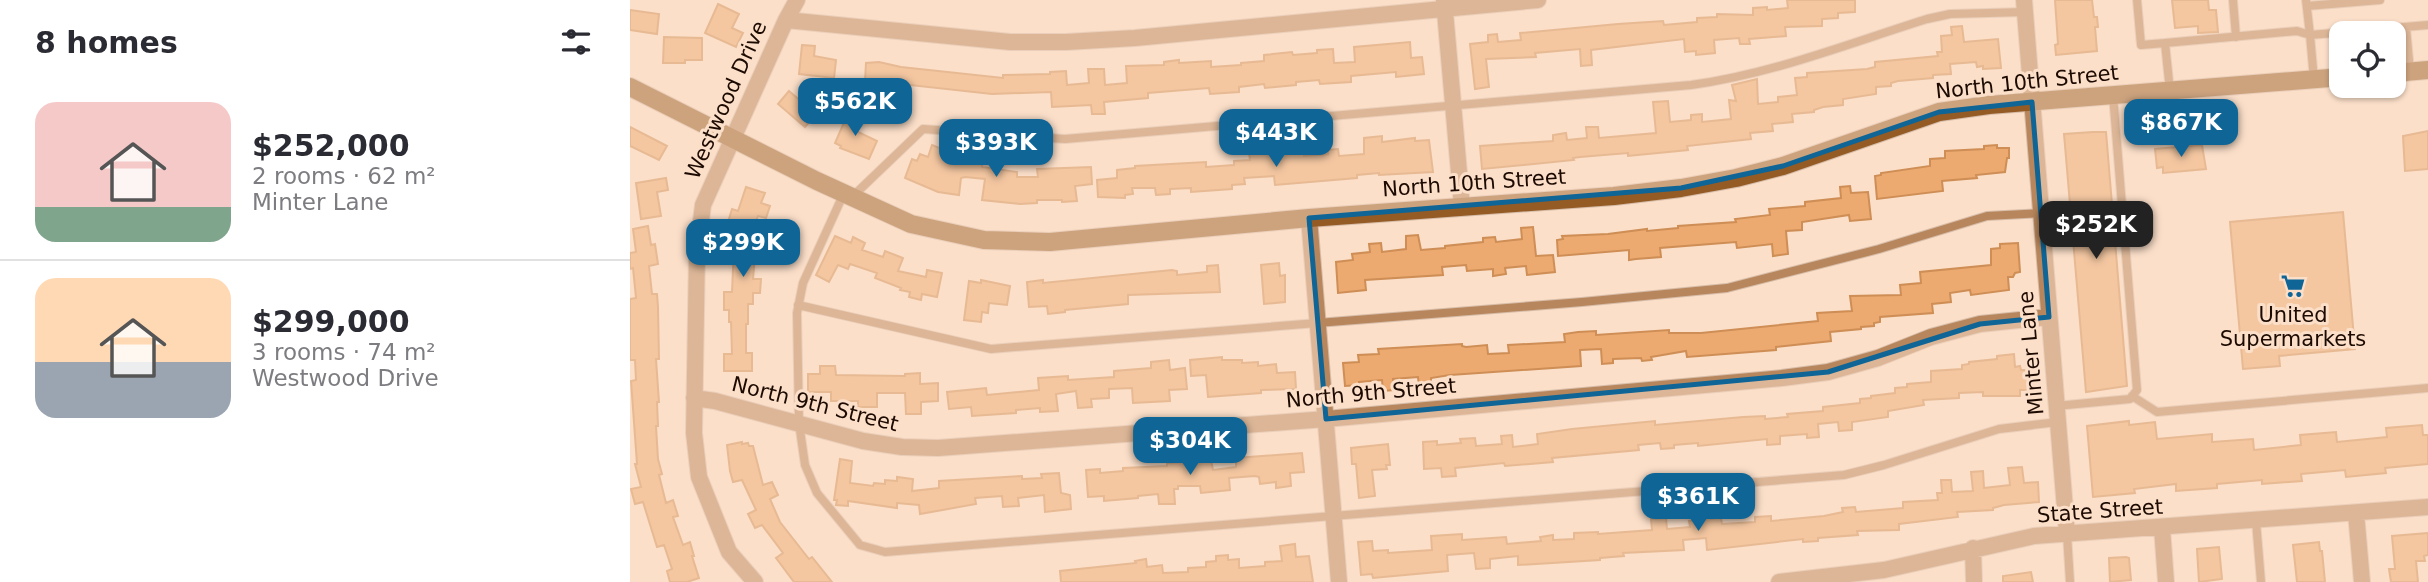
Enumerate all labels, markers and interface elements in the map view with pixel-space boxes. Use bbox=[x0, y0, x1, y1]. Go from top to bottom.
street label: Westwood Drive bbox=[680, 17, 772, 183]
map controls bbox=[2329, 21, 2406, 98]
button: locate bbox=[2329, 21, 2406, 98]
icon: filters bbox=[557, 23, 595, 61]
text: 8 homes bbox=[35, 25, 178, 60]
street label: North 10th Street bbox=[1934, 60, 2120, 104]
pin: $562K bbox=[806, 78, 904, 138]
text: $562K bbox=[814, 88, 896, 114]
pin: $867K bbox=[2132, 100, 2230, 159]
text: $867K bbox=[2140, 109, 2222, 135]
pin: $443K bbox=[1227, 110, 1325, 169]
text: $443K bbox=[1235, 119, 1317, 145]
pin: $393K bbox=[947, 120, 1045, 179]
text: $252,000 bbox=[252, 128, 410, 163]
text: $393K bbox=[955, 129, 1037, 155]
icon: home bbox=[91, 130, 175, 214]
text: 2 rooms · 62 m² bbox=[252, 163, 436, 189]
street label: North 10th Street bbox=[1381, 165, 1567, 201]
text: Minter Lane bbox=[252, 189, 388, 215]
pin: $252K bbox=[2047, 202, 2145, 261]
text: $252K bbox=[2055, 211, 2137, 237]
pin: $299K bbox=[694, 219, 792, 279]
text: $299K bbox=[702, 229, 784, 255]
supermarket icon: United Supermarkets bbox=[2279, 272, 2307, 300]
street label: Minter Lane bbox=[2014, 290, 2048, 416]
place label: United Supermarkets bbox=[2220, 303, 2366, 351]
text: $299,000 bbox=[252, 304, 410, 339]
icon: home bbox=[91, 306, 175, 390]
text: 3 rooms · 74 m² bbox=[252, 339, 436, 365]
text: Westwood Drive bbox=[252, 365, 439, 391]
street label: North 9th Street bbox=[729, 372, 901, 436]
street label: North 9th Street bbox=[1285, 374, 1457, 412]
pin: $304K bbox=[1141, 418, 1239, 477]
text: $304K bbox=[1149, 427, 1231, 453]
pin: $361K bbox=[1649, 474, 1747, 533]
text: $361K bbox=[1657, 483, 1739, 509]
street label: State Street bbox=[2036, 495, 2164, 527]

